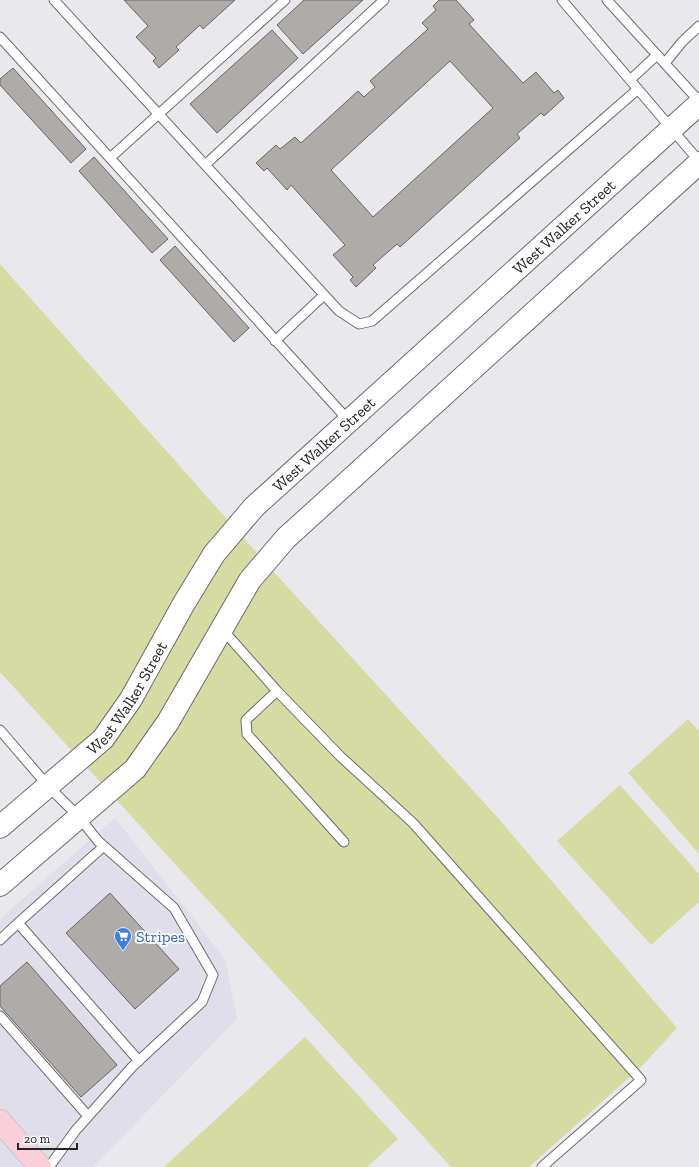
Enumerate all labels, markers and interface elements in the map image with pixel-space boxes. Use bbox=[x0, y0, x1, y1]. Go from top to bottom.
street label: West Walker Street bbox=[508, 175, 619, 278]
street label: West Walker Street bbox=[268, 393, 379, 495]
street label: West Walker Street bbox=[83, 638, 171, 758]
supermarket icon: Stripes bbox=[113, 926, 133, 951]
place label: Stripes bbox=[136, 927, 185, 946]
scale bar bbox=[18, 1125, 77, 1151]
text: 20 m bbox=[24, 1132, 51, 1146]

